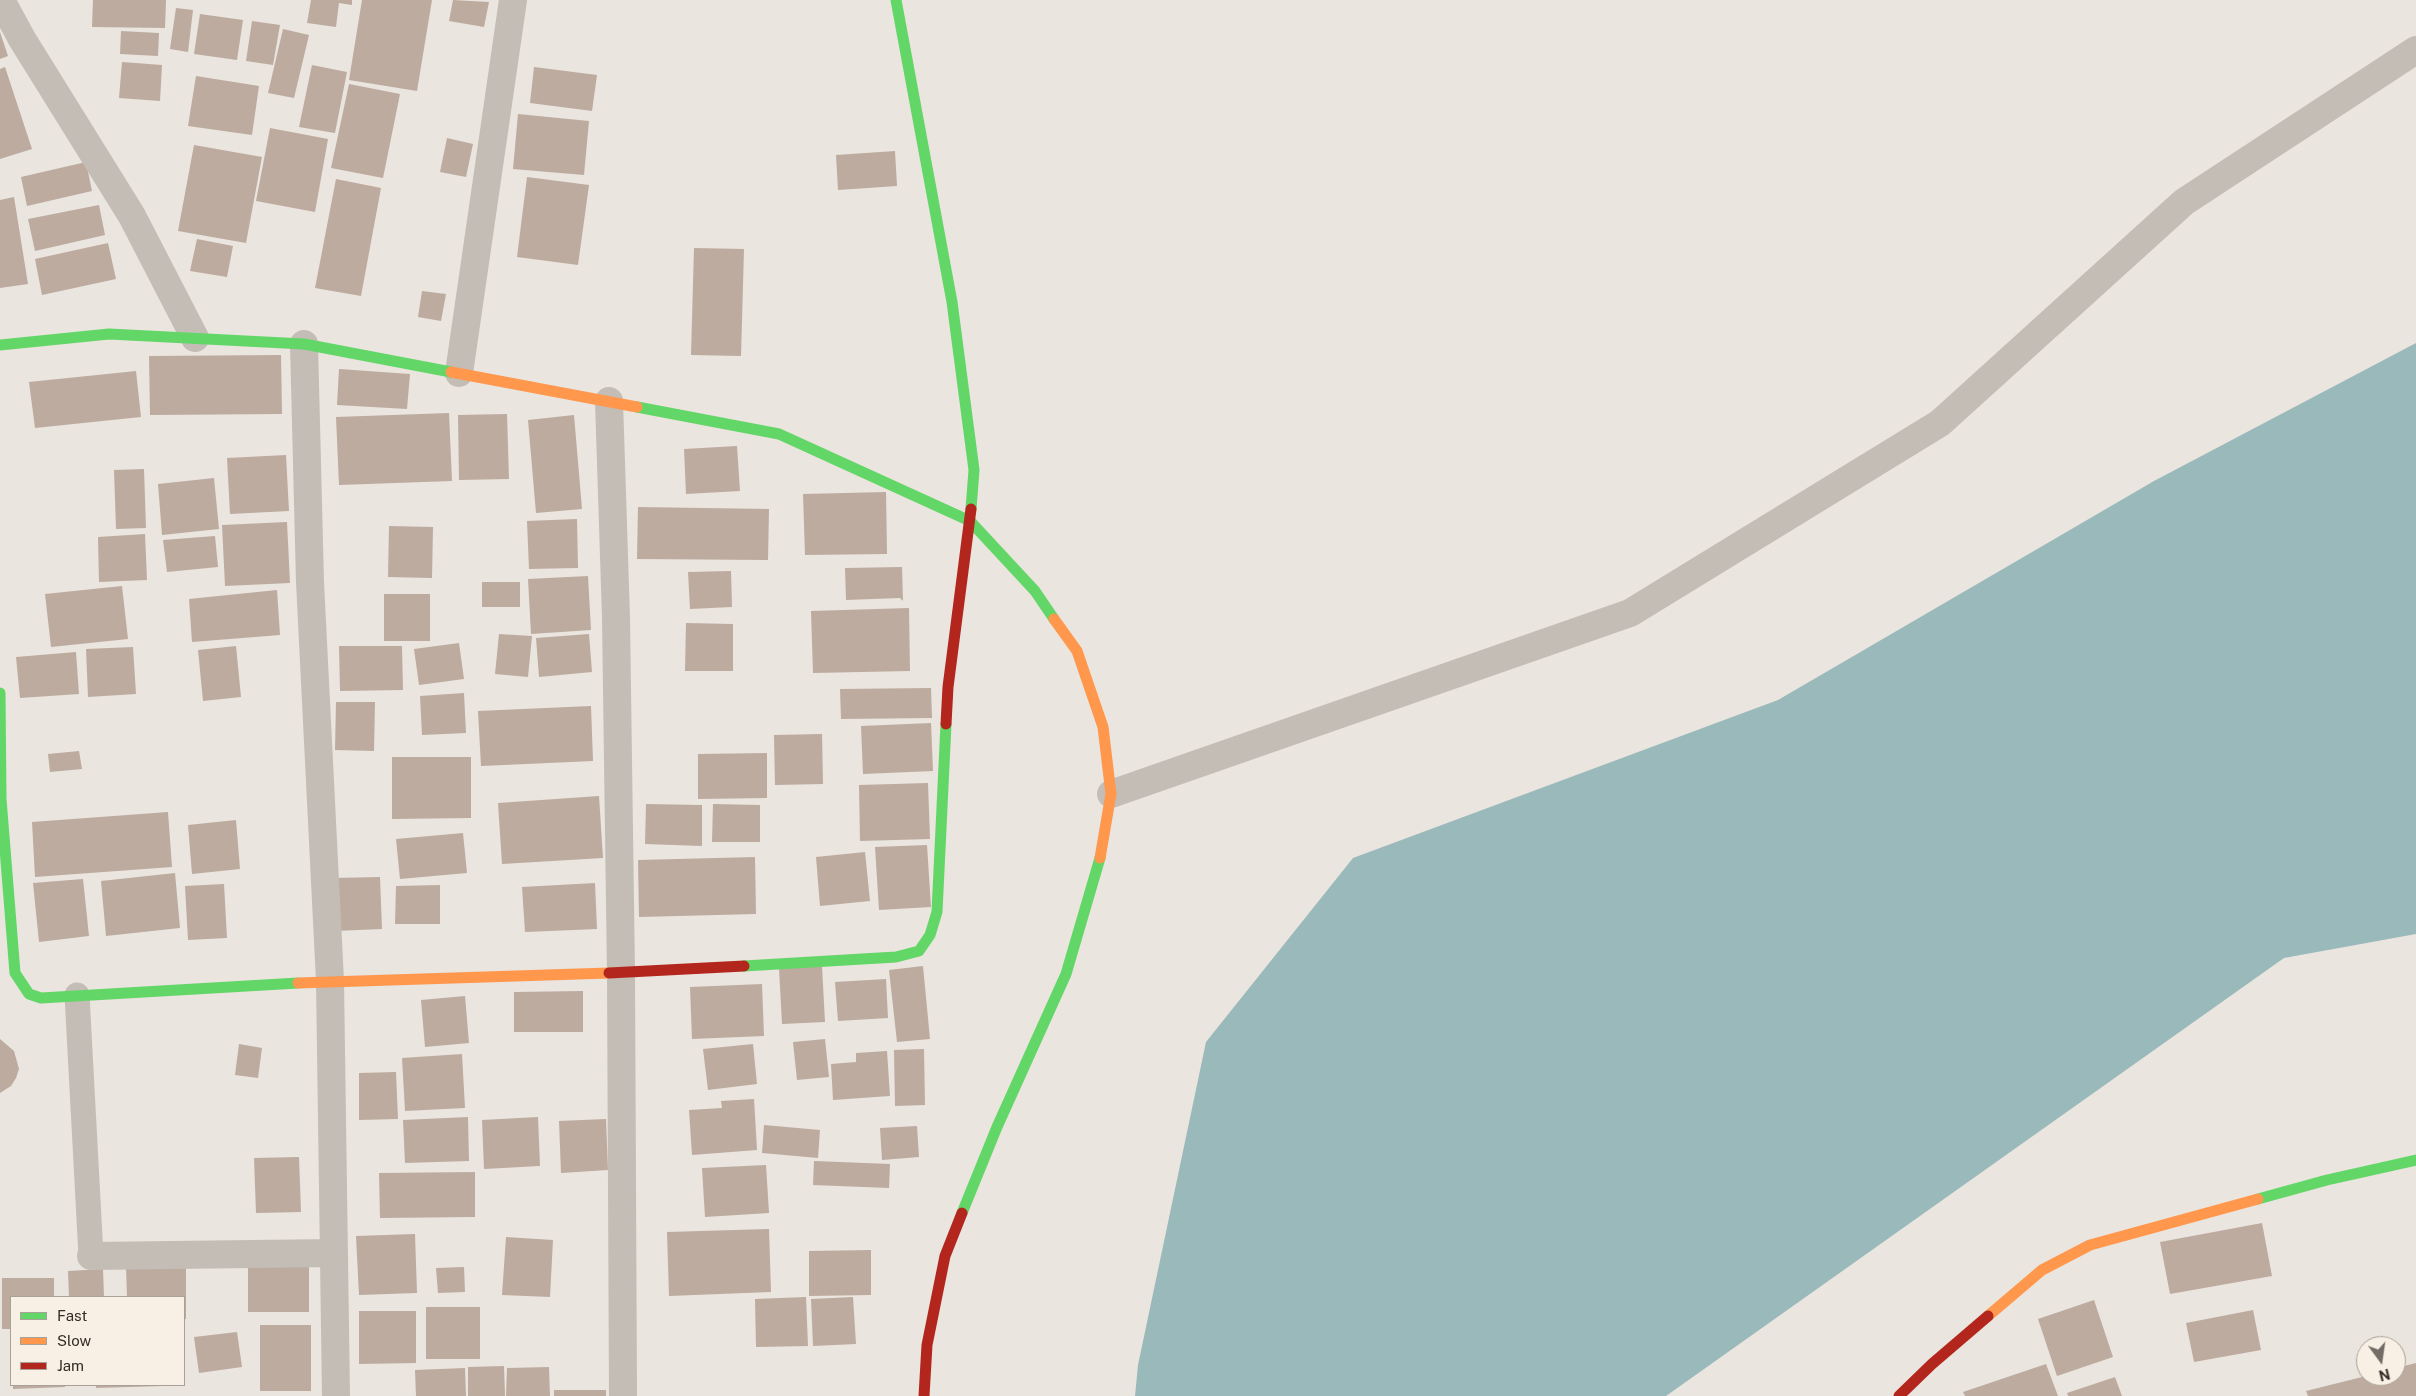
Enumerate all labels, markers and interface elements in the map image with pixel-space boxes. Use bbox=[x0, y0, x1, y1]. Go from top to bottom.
legend bbox=[10, 1296, 185, 1386]
text: Fast bbox=[57, 1307, 87, 1324]
text: Slow bbox=[57, 1332, 91, 1349]
north arrow bbox=[2356, 1336, 2406, 1386]
text: Jam bbox=[57, 1357, 84, 1374]
text: N bbox=[2377, 1365, 2392, 1384]

